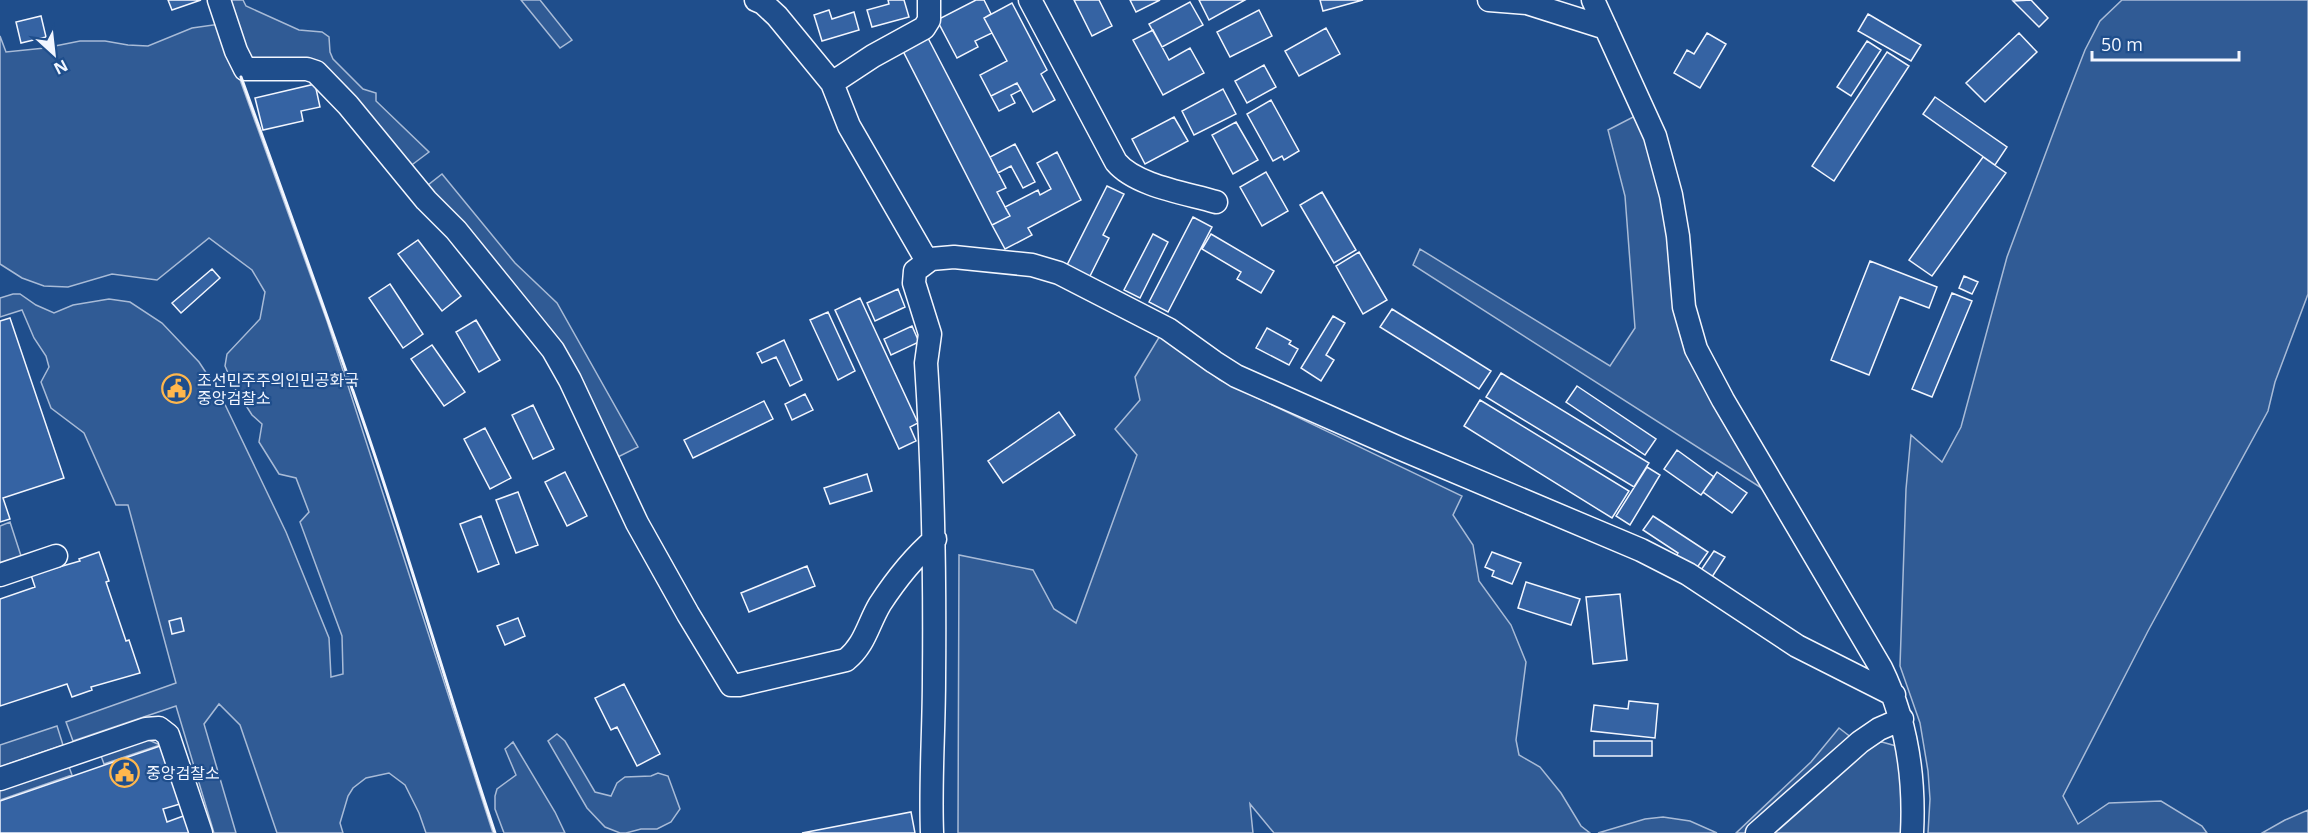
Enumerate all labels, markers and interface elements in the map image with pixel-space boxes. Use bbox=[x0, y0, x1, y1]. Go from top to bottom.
north arrow bbox=[24, 24, 84, 84]
scale bar bbox=[2092, 24, 2239, 62]
text: 50 m bbox=[2101, 32, 2143, 56]
text: N bbox=[50, 55, 72, 80]
place label: 조선민주주의인민공화국 중앙검찰소 bbox=[197, 369, 359, 409]
public building icon: 조선민주주의인민공화국 중앙검찰소 bbox=[160, 373, 192, 405]
public building icon: 중앙검찰소 bbox=[109, 757, 141, 789]
place label: 중앙검찰소 bbox=[146, 762, 220, 784]

